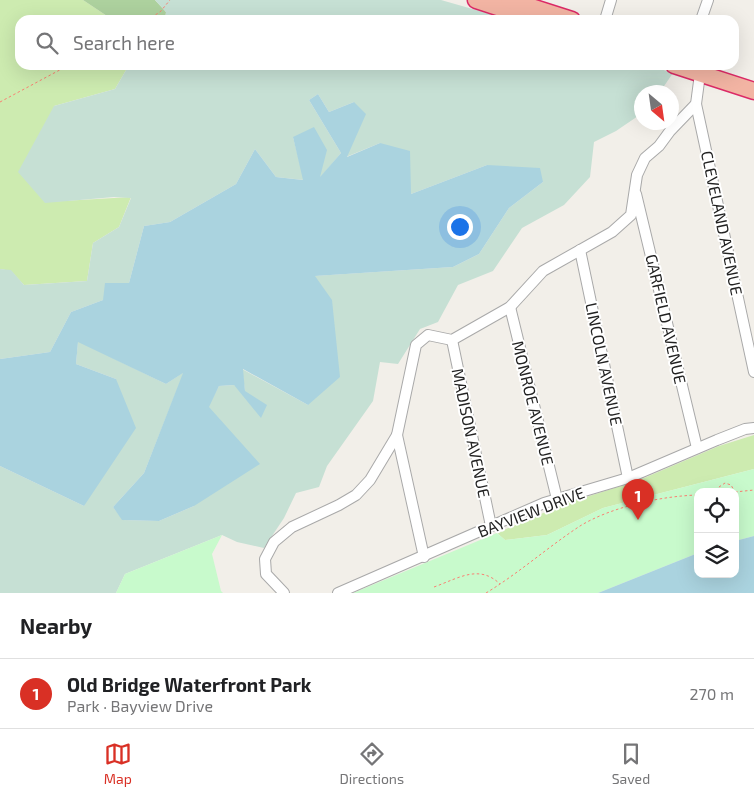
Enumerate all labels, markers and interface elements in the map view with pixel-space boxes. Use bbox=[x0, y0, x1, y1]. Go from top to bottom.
search box bbox=[15, 15, 739, 70]
icon: search bbox=[33, 29, 61, 57]
text: Search here bbox=[73, 31, 175, 54]
north arrow bbox=[634, 85, 679, 130]
street label: CLEVELAND AVENUE bbox=[698, 149, 747, 297]
your location bbox=[447, 214, 473, 240]
street label: GARFIELD AVENUE bbox=[642, 252, 691, 386]
street label: LINCOLN AVENUE bbox=[582, 301, 627, 427]
street label: MONROE AVENUE bbox=[509, 339, 558, 467]
street label: MADISON AVENUE bbox=[448, 366, 495, 499]
pin: 1 bbox=[622, 479, 654, 520]
street label: BAYVIEW DRIVE bbox=[475, 482, 587, 541]
map controls bbox=[694, 488, 739, 578]
button: locate bbox=[694, 488, 739, 533]
button: layers bbox=[694, 533, 739, 578]
text: Nearby bbox=[20, 613, 92, 638]
text: Old Bridge Waterfront Park bbox=[67, 673, 311, 696]
text: 1 bbox=[33, 684, 39, 703]
text: 270 m bbox=[690, 684, 734, 703]
text: Park · Bayview Drive bbox=[67, 696, 213, 715]
tab: Map bbox=[104, 740, 132, 787]
tab: Directions bbox=[340, 740, 404, 787]
tab: Saved bbox=[612, 740, 650, 787]

